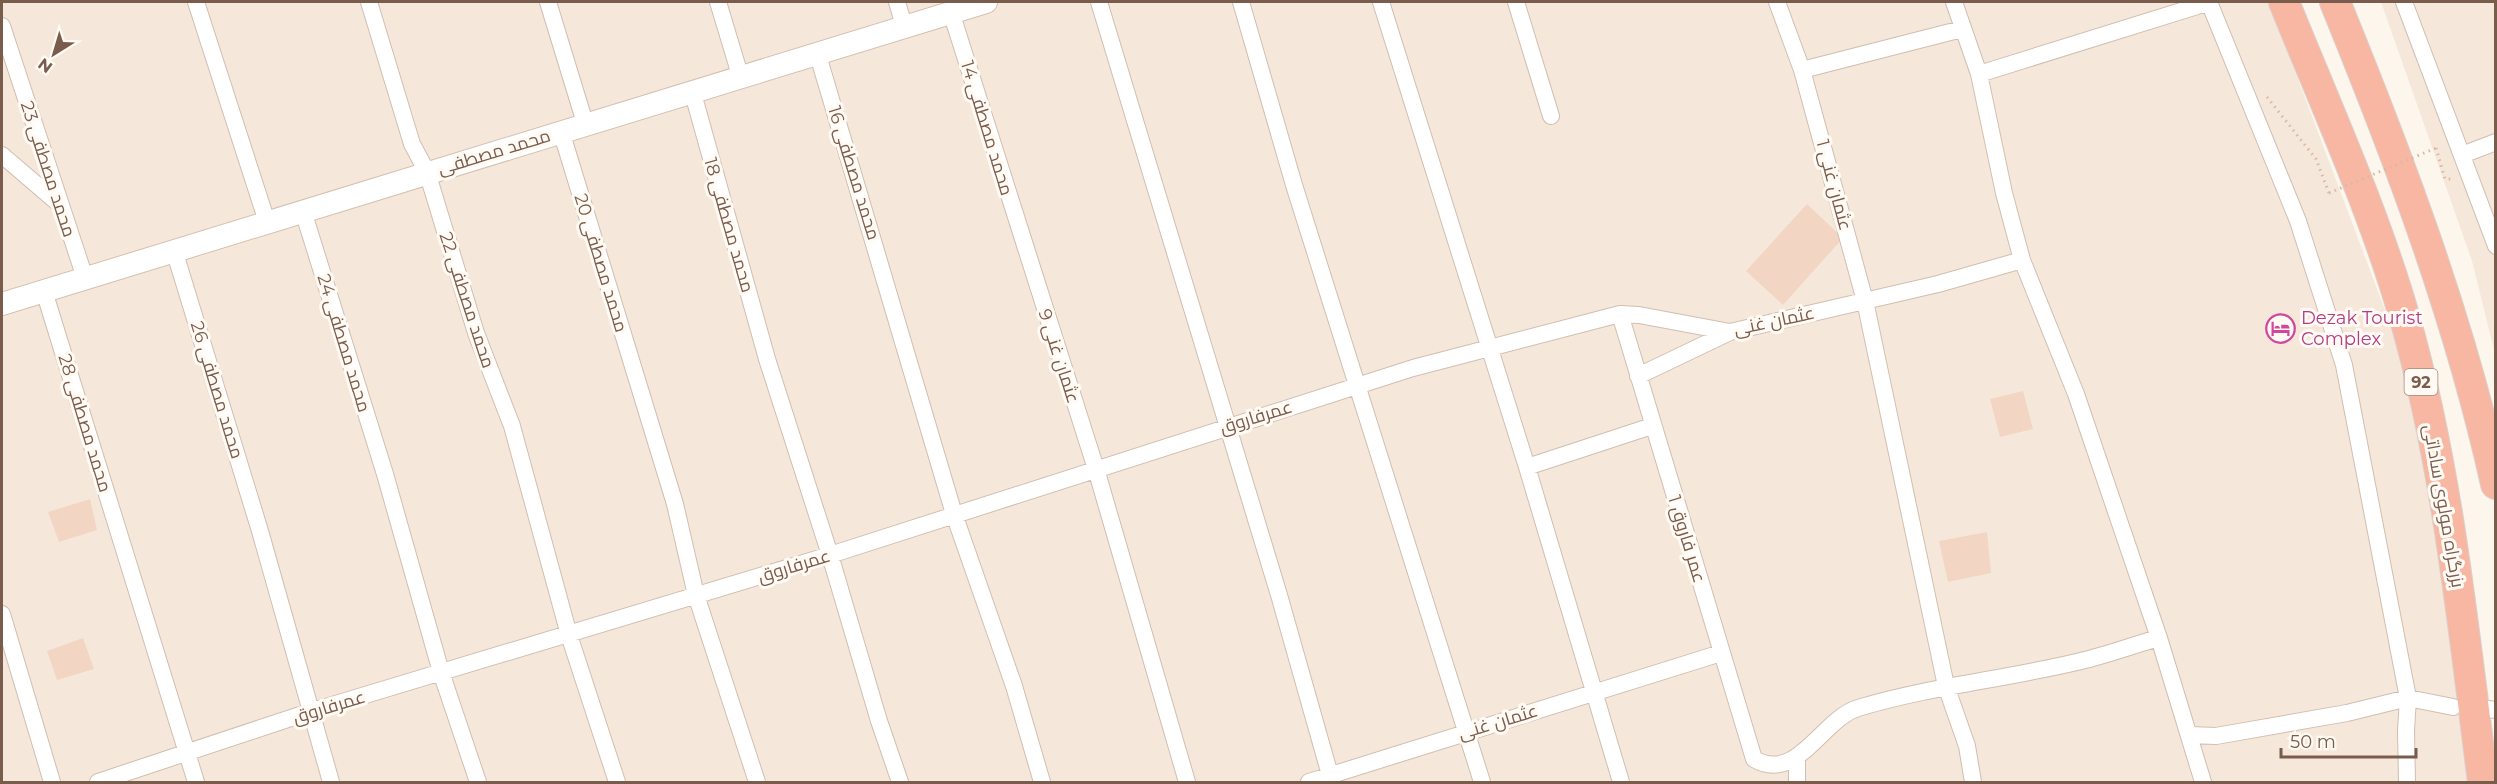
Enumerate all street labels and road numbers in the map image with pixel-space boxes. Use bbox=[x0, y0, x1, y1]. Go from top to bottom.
street label: محمد مصطفی 14 bbox=[956, 58, 1018, 198]
street label: محمد مصطفی 23 bbox=[16, 98, 80, 240]
street label: محمد مصطفی 16 bbox=[823, 103, 885, 243]
street label: محمد مصطفی bbox=[435, 124, 553, 180]
street label: عثمان غنی 1 bbox=[1811, 137, 1857, 233]
street label: محمد مصطفی 18 bbox=[699, 155, 759, 295]
street label: محمد مصطفی 20 bbox=[569, 191, 633, 335]
street label: محمد مصطفی 22 bbox=[435, 229, 499, 371]
street label: محمد مصطفی 24 bbox=[313, 271, 375, 415]
street label: عثمان غنی bbox=[1732, 302, 1816, 340]
street label: عثمان غنی 9 bbox=[1033, 306, 1085, 406]
street label: محمد مصطفی 26 bbox=[186, 319, 248, 461]
street label: محمد مصطفی 28 bbox=[54, 351, 116, 495]
road number: 92 bbox=[2404, 369, 2438, 395]
street label: عمرفاروق bbox=[1217, 396, 1295, 439]
street label: بزرگراه مولوی ساداتی bbox=[2419, 423, 2469, 589]
street label: عمر فاروق 1 bbox=[1662, 493, 1711, 586]
street label: عمرفاروق bbox=[755, 545, 833, 588]
street label: عمرفاروق bbox=[290, 686, 368, 729]
street label: عثمان غنی bbox=[1456, 699, 1540, 745]

